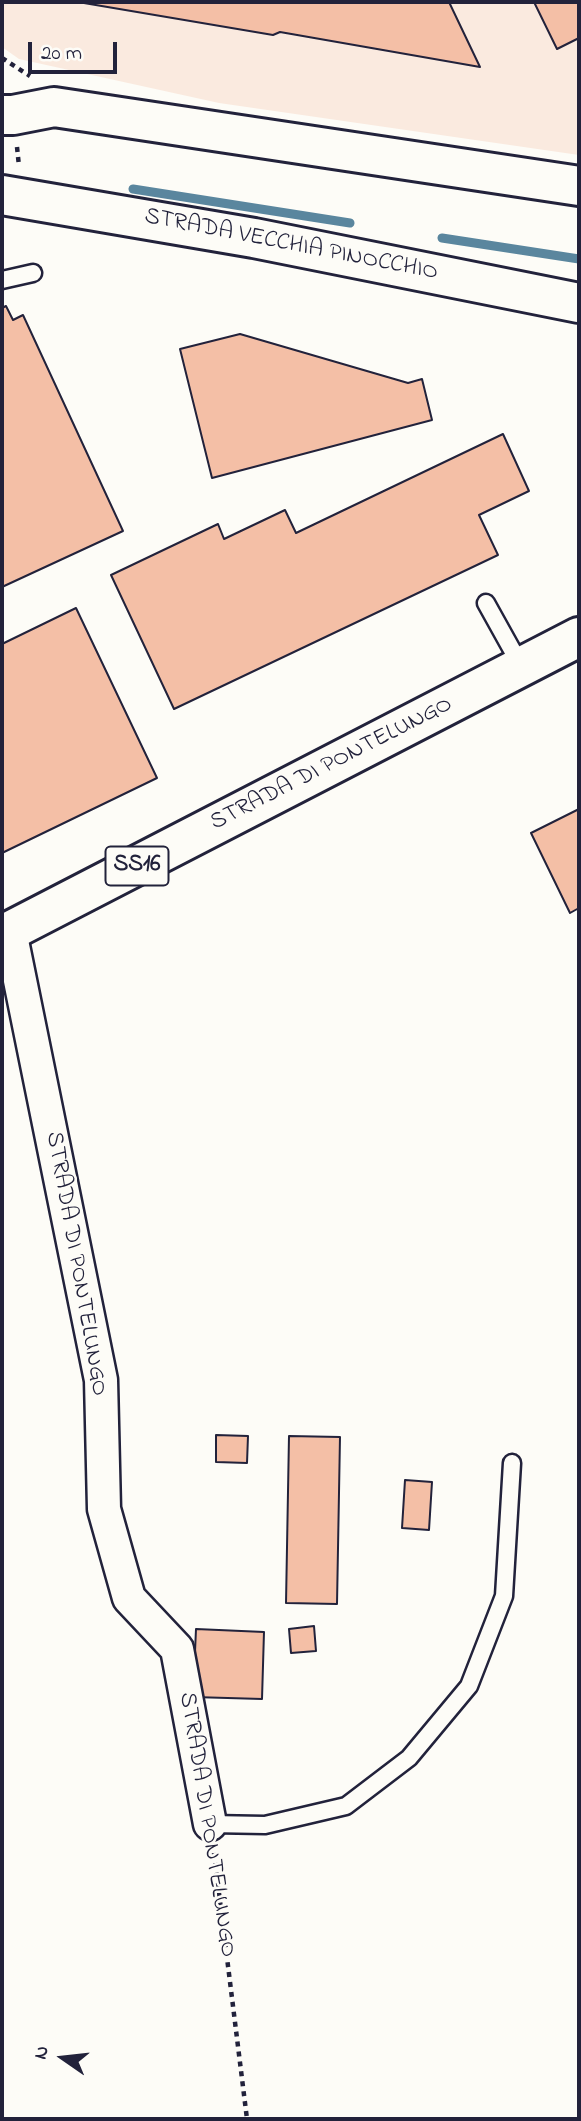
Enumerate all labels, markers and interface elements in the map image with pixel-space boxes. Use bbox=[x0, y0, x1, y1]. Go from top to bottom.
scale bar bbox=[32, 28, 121, 72]
text: 20 m bbox=[41, 39, 82, 69]
street label: STRADA VECCHIA PINOCCHIO bbox=[142, 203, 440, 289]
street label: STRADA DI PONTELUNGO bbox=[206, 691, 458, 839]
road number: SS16 bbox=[106, 846, 168, 886]
street label: STRADA DI PONTELUNGO bbox=[38, 1130, 112, 1398]
street label: STRADA DI PONTELUNGO bbox=[171, 1690, 241, 1960]
north arrow bbox=[28, 2023, 98, 2093]
text: N bbox=[27, 2043, 57, 2062]

